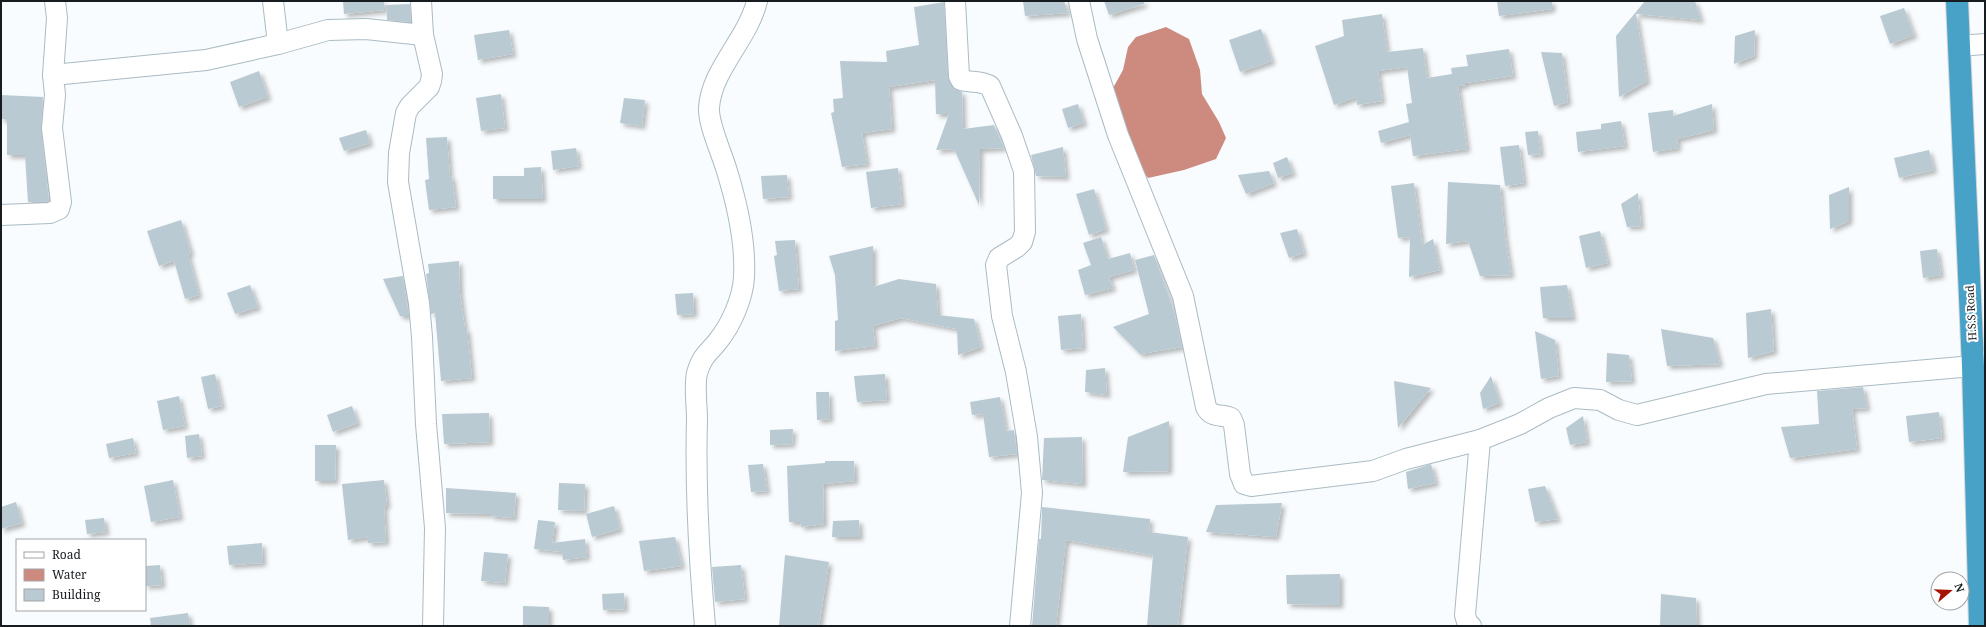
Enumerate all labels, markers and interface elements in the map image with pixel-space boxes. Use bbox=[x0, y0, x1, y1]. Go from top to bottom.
street label: H.S.S Road bbox=[1962, 285, 1979, 341]
legend bbox=[16, 539, 146, 611]
text: Road bbox=[52, 546, 82, 563]
text: Water bbox=[52, 566, 87, 583]
north arrow bbox=[1930, 571, 1970, 611]
text: N bbox=[1951, 581, 1969, 594]
text: Building bbox=[52, 586, 101, 603]

